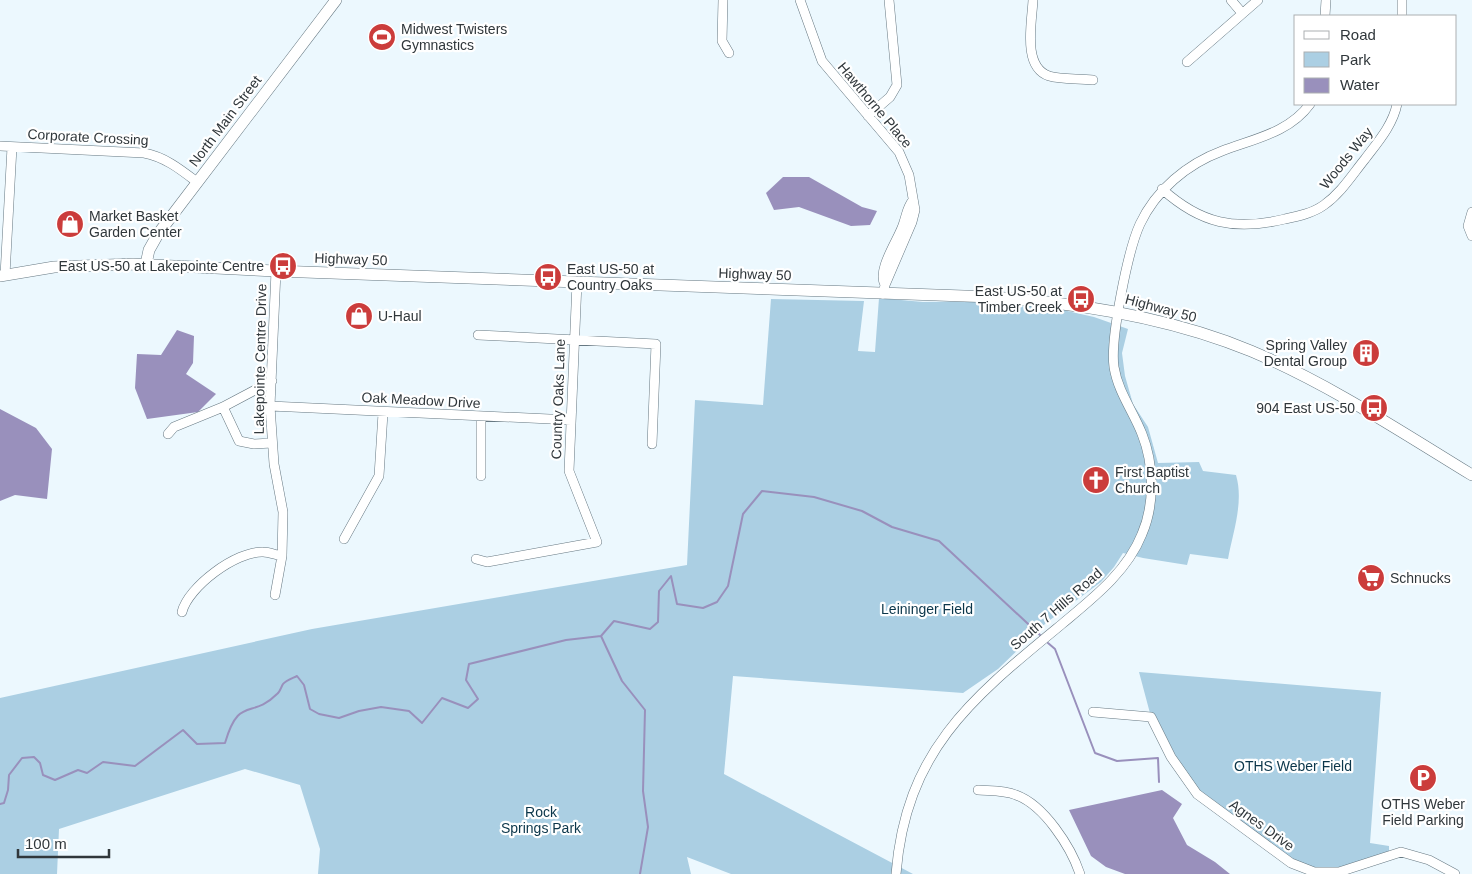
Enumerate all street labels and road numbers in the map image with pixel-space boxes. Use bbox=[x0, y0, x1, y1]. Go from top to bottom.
street label: Hawthorne Place bbox=[835, 59, 916, 151]
street label: North Main Street bbox=[186, 72, 264, 170]
street label: Woods Way bbox=[1316, 124, 1376, 192]
street label: Corporate Crossing bbox=[27, 126, 149, 148]
street label: Highway 50 bbox=[314, 250, 388, 268]
street label: Highway 50 bbox=[718, 265, 792, 283]
street label: Lakepointe Centre Drive bbox=[251, 283, 269, 435]
street label: Highway 50 bbox=[1124, 291, 1199, 325]
street label: Country Oaks Lane bbox=[548, 338, 568, 460]
street label: Oak Meadow Drive bbox=[361, 389, 481, 411]
street label: South 7 Hills Road bbox=[1007, 565, 1105, 653]
street label: Agnes Drive bbox=[1226, 796, 1298, 854]

